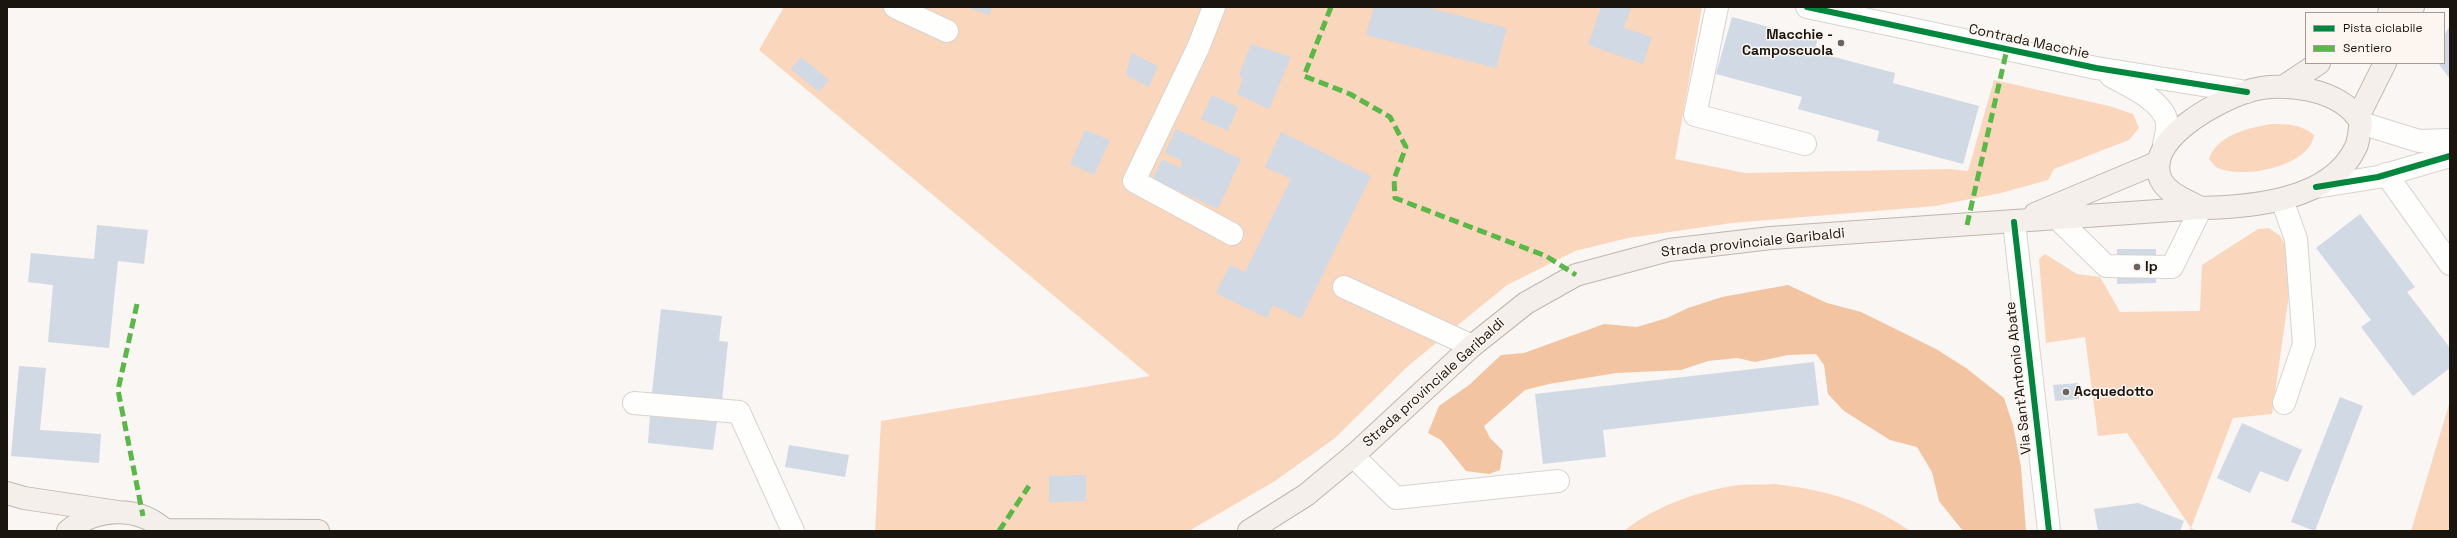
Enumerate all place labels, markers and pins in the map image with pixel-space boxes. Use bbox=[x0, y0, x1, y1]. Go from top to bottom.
place label: Macchie - Camposcuola bbox=[1742, 27, 1833, 60]
marker: Macchie - Camposcuola bbox=[1836, 38, 1846, 48]
place label: Ip bbox=[2145, 259, 2158, 275]
marker: Ip bbox=[2132, 262, 2142, 272]
place label: Acquedotto bbox=[2074, 384, 2154, 400]
marker: Acquedotto bbox=[2061, 387, 2071, 397]

